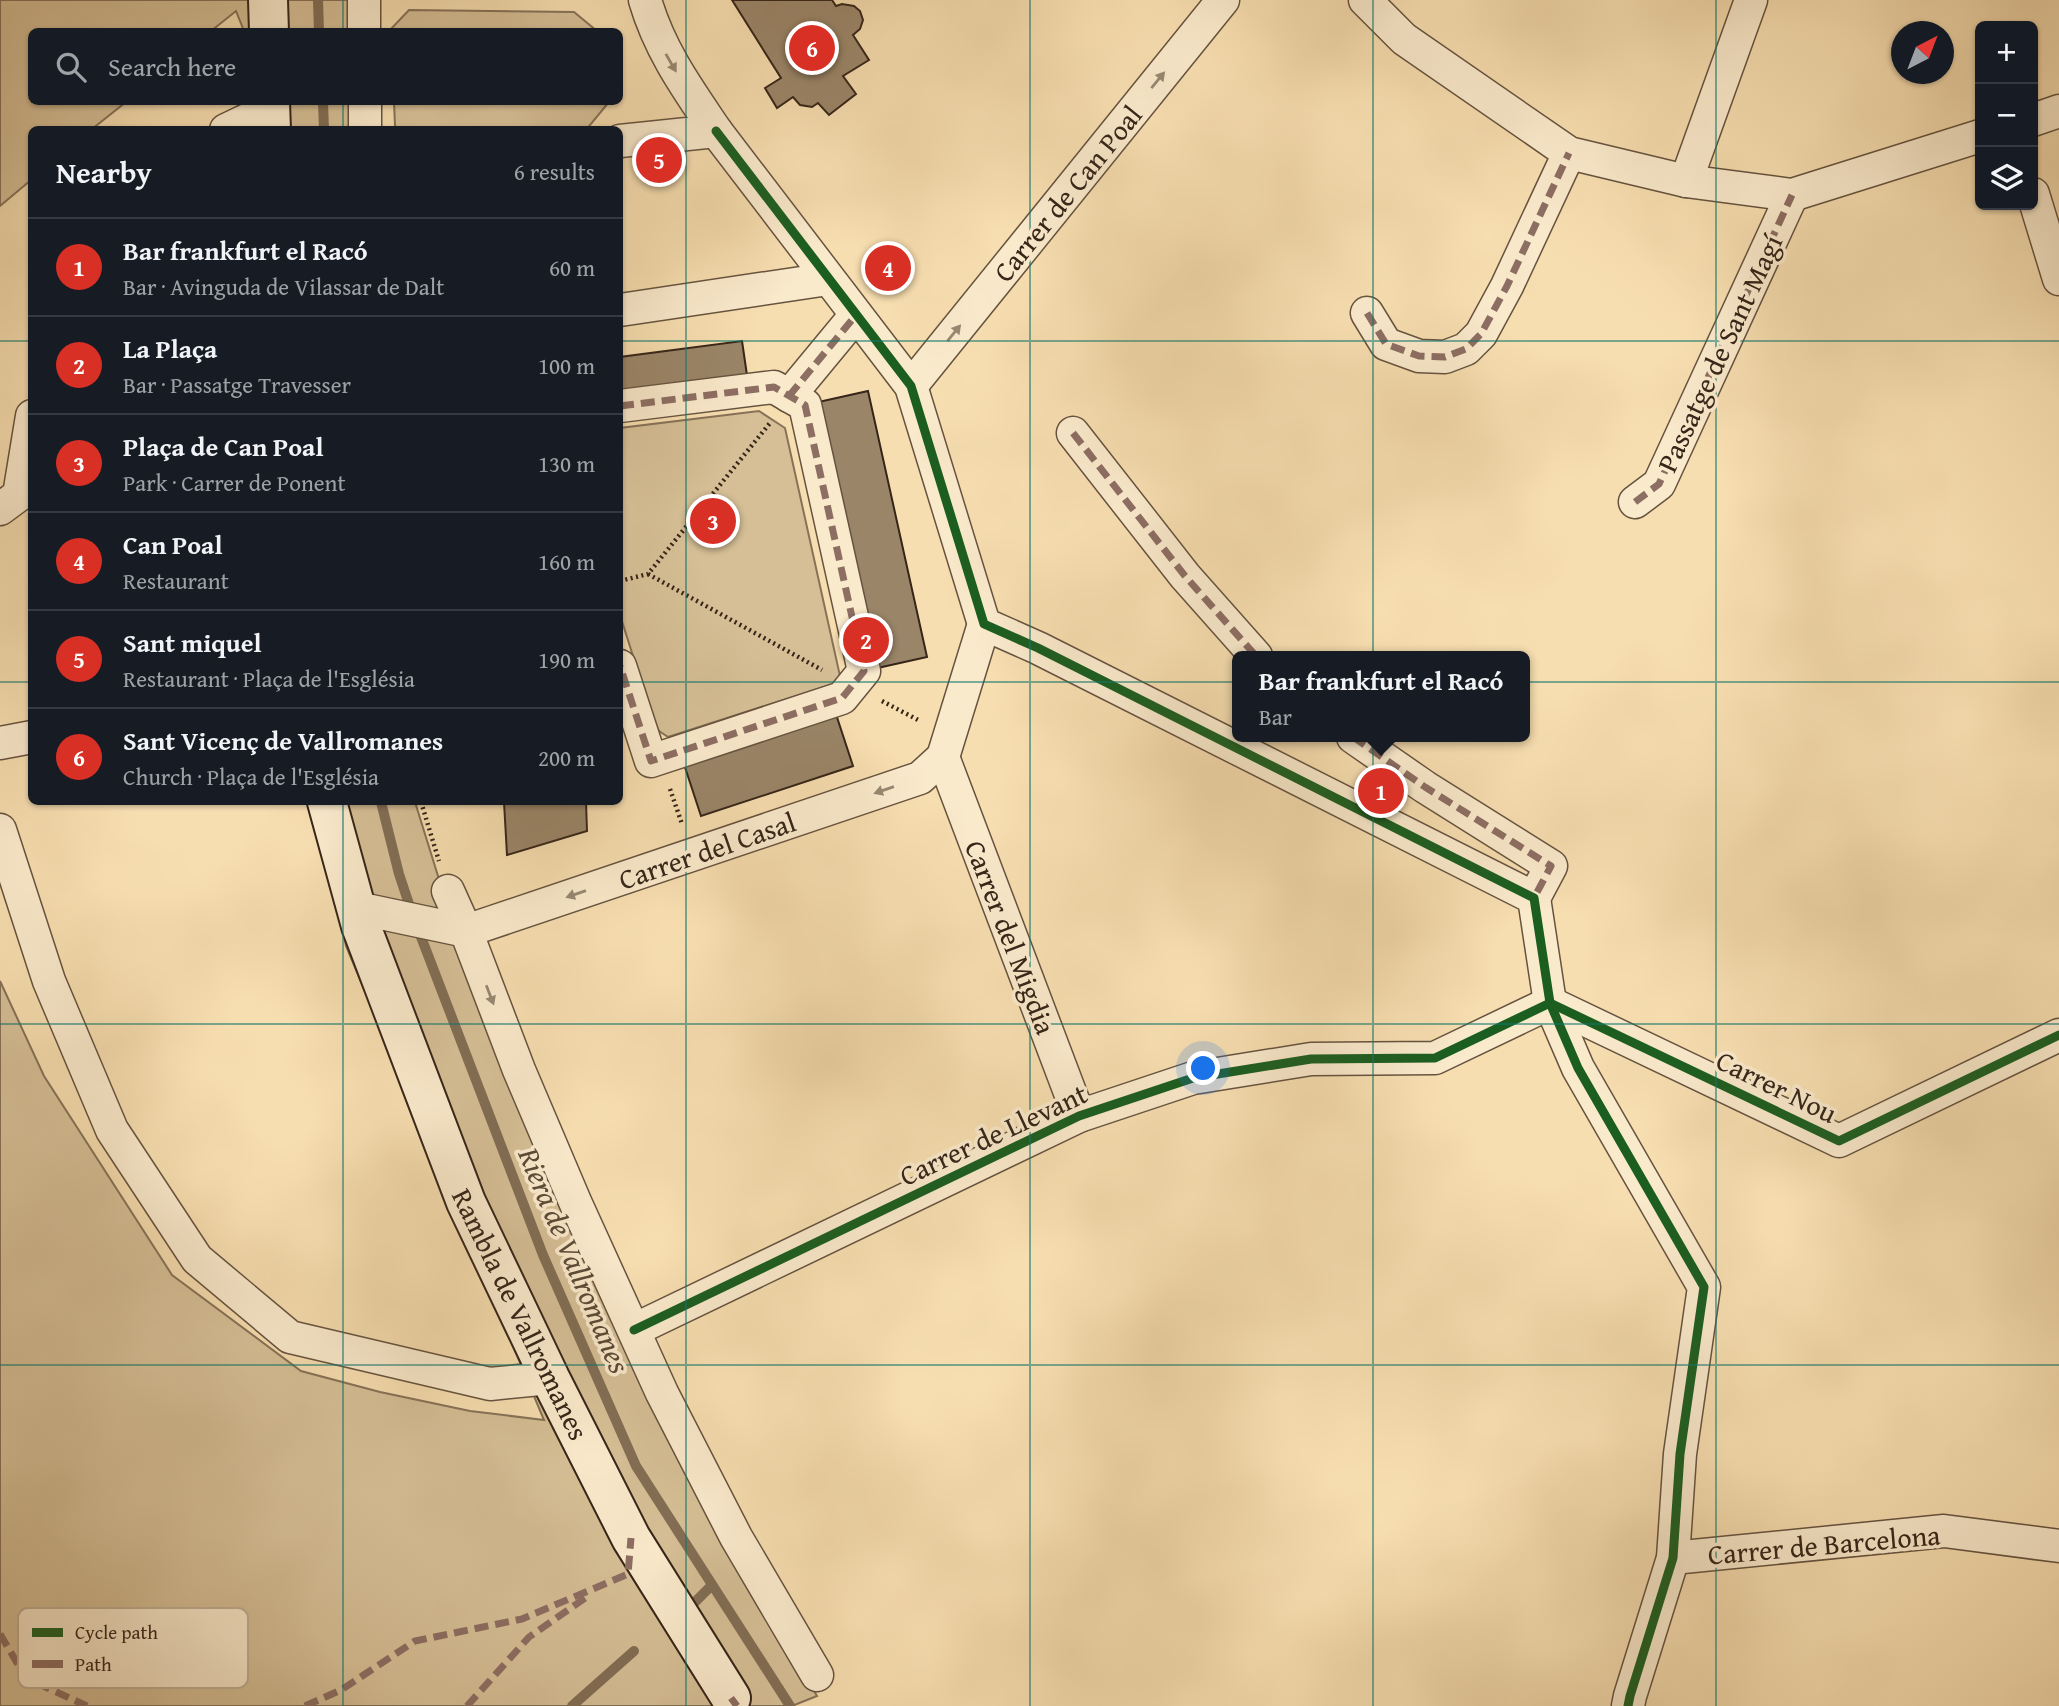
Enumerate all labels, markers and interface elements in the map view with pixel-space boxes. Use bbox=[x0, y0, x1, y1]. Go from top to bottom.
north arrow bbox=[1891, 21, 1954, 84]
map controls bbox=[1975, 21, 2038, 210]
button: + bbox=[1975, 21, 2038, 84]
pin: 6 bbox=[789, 22, 835, 74]
search box bbox=[28, 28, 623, 105]
text: Search here bbox=[108, 47, 236, 86]
icon: search bbox=[52, 48, 90, 86]
one-way arrow bbox=[665, 53, 677, 72]
one-way arrow bbox=[1151, 71, 1166, 89]
button: − bbox=[1975, 84, 2038, 147]
street label: Carrer de Can Poal bbox=[983, 96, 1151, 290]
pin: 5 bbox=[636, 134, 682, 186]
button: layers bbox=[1975, 147, 2038, 210]
text: Nearby bbox=[56, 150, 152, 194]
text: 6 results bbox=[514, 155, 595, 188]
street label: Passatge de Sant Magí bbox=[1646, 226, 1793, 478]
text: Bar frankfurt el Racó bbox=[123, 231, 368, 270]
pin: 4 bbox=[865, 242, 911, 294]
text: 1 bbox=[73, 251, 85, 284]
text: 60 m bbox=[549, 251, 595, 284]
text: Bar · Avinguda de Vilassar de Dalt bbox=[123, 270, 444, 303]
one-way arrow bbox=[946, 324, 961, 342]
text: La Plaça bbox=[123, 329, 217, 368]
text: 2 bbox=[73, 349, 85, 382]
text: 100 m bbox=[538, 349, 595, 382]
text: Bar · Passatge Travesser bbox=[123, 368, 351, 401]
text: Plaça de Can Poal bbox=[123, 427, 323, 466]
text: 3 bbox=[73, 447, 85, 480]
text: 130 m bbox=[538, 447, 595, 480]
text: Park · Carrer de Ponent bbox=[123, 466, 346, 499]
pin: 3 bbox=[690, 495, 736, 547]
text: Can Poal bbox=[123, 525, 222, 564]
text: 4 bbox=[73, 545, 85, 578]
text: 160 m bbox=[538, 545, 595, 578]
text: Restaurant bbox=[123, 564, 229, 597]
pin: 2 bbox=[843, 614, 889, 666]
text: Sant miquel bbox=[123, 623, 262, 662]
text: 5 bbox=[73, 643, 85, 676]
text: 190 m bbox=[538, 643, 595, 676]
popup bbox=[1232, 651, 1530, 742]
text: Bar frankfurt el Racó bbox=[1259, 661, 1503, 700]
text: Restaurant · Plaça de l'Església bbox=[123, 662, 415, 695]
text: Bar bbox=[1259, 700, 1292, 733]
text: Sant Vicenç de Vallromanes bbox=[123, 721, 443, 760]
text: 6 bbox=[73, 741, 85, 774]
text: 200 m bbox=[538, 741, 595, 774]
text: Church · Plaça de l'Església bbox=[123, 760, 379, 793]
pin: 1 bbox=[1358, 765, 1404, 817]
one-way arrow bbox=[874, 785, 895, 796]
street label: Carrer del Casal bbox=[613, 801, 801, 899]
street label: Carrer del Migdia bbox=[955, 834, 1067, 1041]
one-way arrow bbox=[565, 889, 586, 900]
one-way arrow bbox=[485, 985, 496, 1006]
street label: Carrer Nou bbox=[1710, 1039, 1844, 1133]
your location bbox=[1186, 1051, 1220, 1085]
street label: Carrer de Llevant bbox=[892, 1072, 1094, 1195]
water label: Riera de Vallromanes bbox=[507, 1139, 642, 1380]
street label: Rambla de Vallromanes bbox=[442, 1181, 600, 1447]
street label: Carrer de Barcelona bbox=[1706, 1513, 1943, 1575]
legend bbox=[18, 1608, 248, 1688]
text: Cycle path bbox=[75, 1618, 158, 1646]
text: Path bbox=[75, 1650, 112, 1678]

